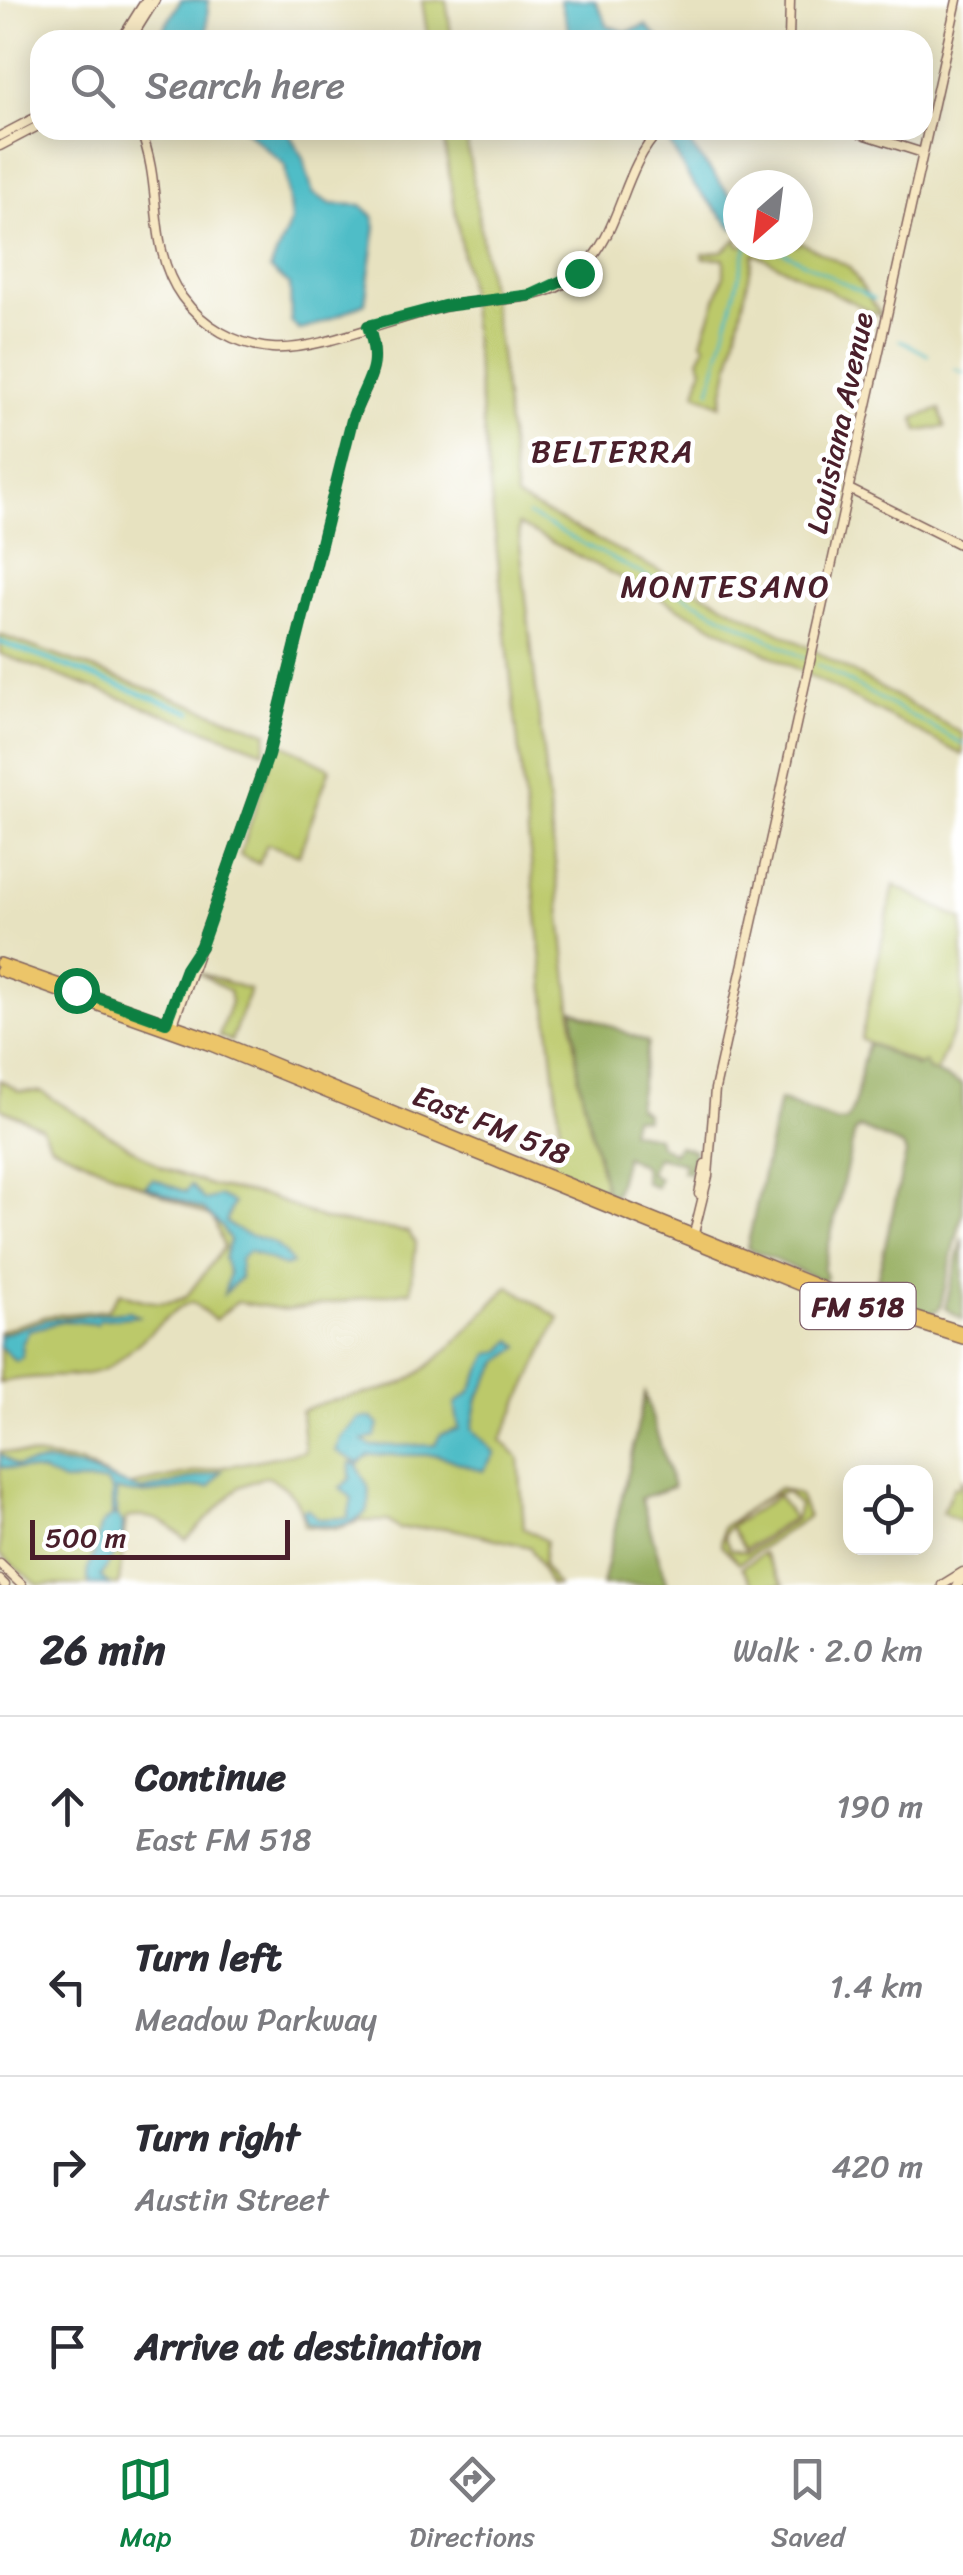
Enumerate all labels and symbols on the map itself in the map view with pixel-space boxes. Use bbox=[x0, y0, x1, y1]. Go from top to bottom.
north arrow bbox=[723, 170, 813, 260]
route end bbox=[557, 251, 603, 297]
street label: Louisiana Avenue bbox=[790, 307, 890, 539]
district label: BELTERRA bbox=[531, 423, 695, 480]
district label: MONTESANO bbox=[620, 558, 832, 615]
route start bbox=[54, 968, 100, 1014]
street label: East FM 518 bbox=[404, 1069, 578, 1181]
road number: FM 518 bbox=[800, 1283, 916, 1329]
scale bar bbox=[30, 1515, 290, 1560]

